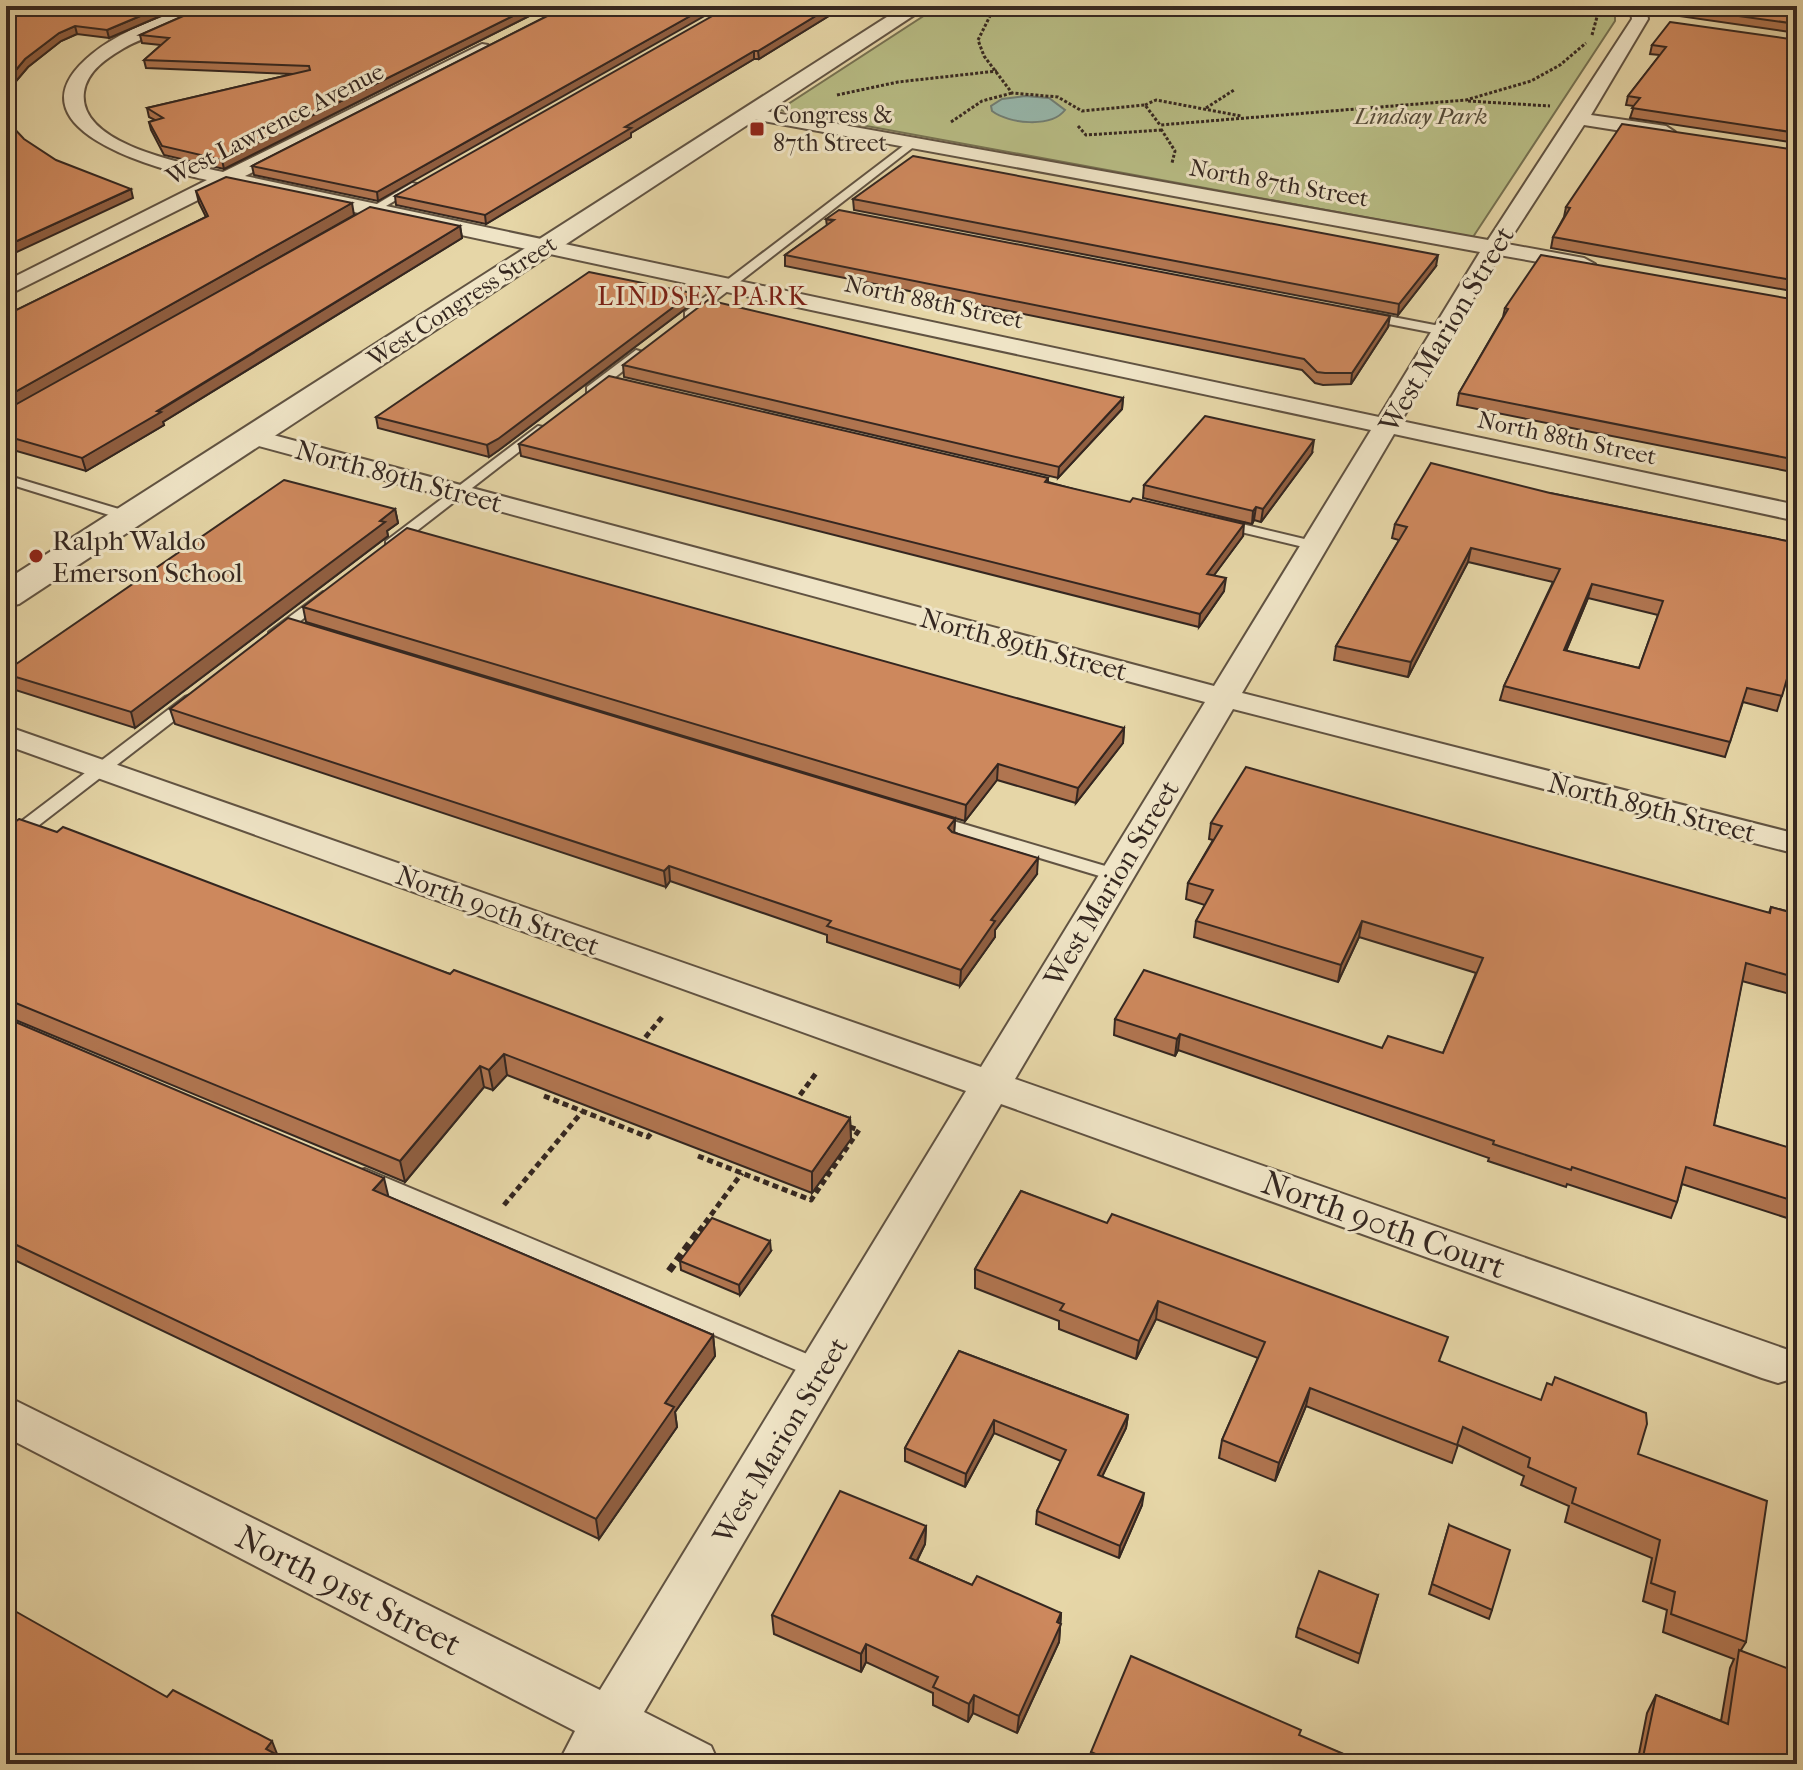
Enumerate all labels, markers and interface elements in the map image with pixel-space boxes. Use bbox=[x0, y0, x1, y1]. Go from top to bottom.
street label: West Lawrence Avenue bbox=[161, 57, 389, 191]
place label: Congress & 87th Street bbox=[773, 101, 893, 157]
park label: Lindsay Park bbox=[1352, 102, 1488, 130]
marker: Congress & 87th Street bbox=[748, 120, 766, 138]
street label: North 87th Street bbox=[1187, 153, 1371, 213]
street label: West Marion Street bbox=[1371, 220, 1521, 439]
street label: West Congress Street bbox=[361, 229, 562, 373]
street label: North 88th Street bbox=[842, 269, 1026, 335]
district label: LINDSEY PARK bbox=[597, 281, 809, 312]
street label: North 88th Street bbox=[1475, 405, 1659, 471]
street label: North 89th Street bbox=[292, 433, 506, 520]
place label: Ralph Waldo Emerson School bbox=[52, 524, 243, 589]
marker: Ralph Waldo Emerson School bbox=[27, 547, 45, 565]
street label: North 89th Street bbox=[917, 601, 1131, 688]
street label: North 89th Street bbox=[1545, 766, 1759, 849]
street label: West Marion Street bbox=[1036, 774, 1186, 993]
street label: North 90th Street bbox=[392, 858, 604, 963]
street label: North 90th Court bbox=[1256, 1162, 1511, 1288]
street label: West Marion Street bbox=[705, 1331, 855, 1550]
street label: North 91st Street bbox=[229, 1517, 468, 1665]

